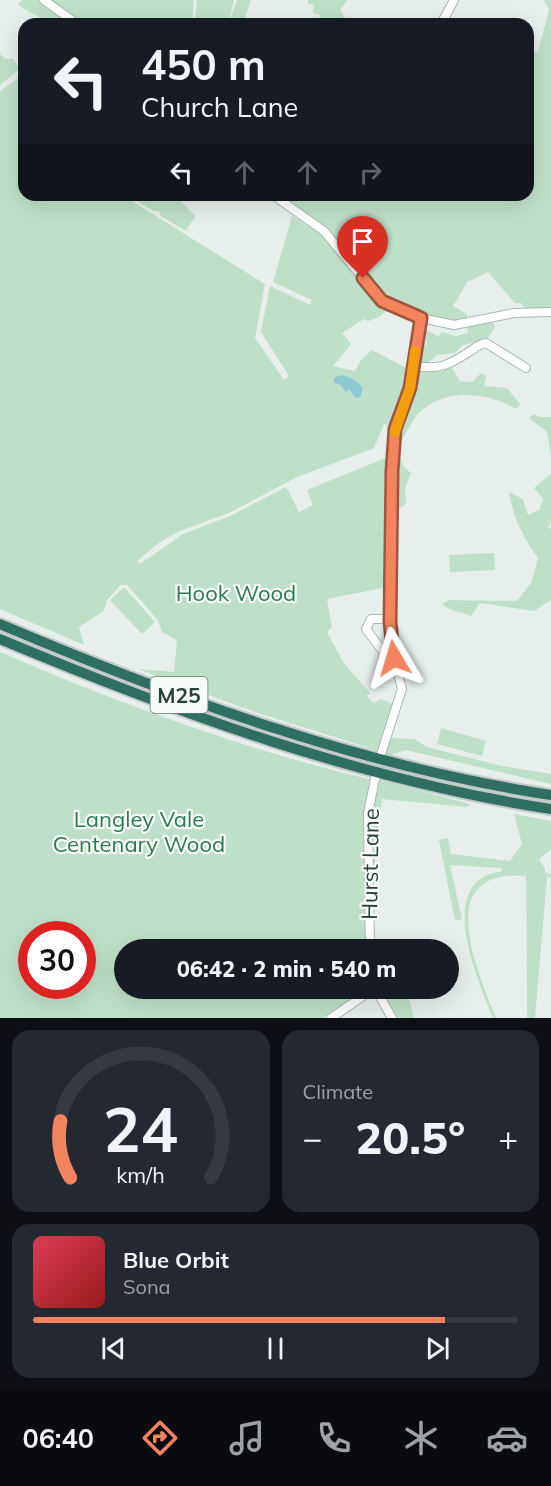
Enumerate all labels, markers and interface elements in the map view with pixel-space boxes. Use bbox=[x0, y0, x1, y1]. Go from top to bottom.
text: 450 m bbox=[141, 38, 266, 91]
icon: left bbox=[42, 42, 120, 120]
text: Church Lane bbox=[141, 90, 298, 124]
icon: left bbox=[165, 156, 198, 189]
icon: ahead bbox=[228, 156, 261, 189]
icon: ahead bbox=[291, 156, 324, 189]
icon: right bbox=[354, 156, 387, 189]
pin bbox=[337, 216, 388, 278]
icon: arrive bbox=[346, 225, 379, 258]
park label: Hook Wood bbox=[176, 579, 296, 607]
position arrow bbox=[362, 626, 426, 690]
road number: M25 bbox=[150, 677, 207, 713]
park label: Langley Vale Centenary Wood bbox=[53, 805, 225, 858]
street label: Hurst Lane bbox=[355, 808, 385, 920]
speed limit sign: 30 bbox=[18, 921, 96, 999]
text: 06:42 · 2 min · 540 m bbox=[177, 955, 396, 983]
text: Climate bbox=[303, 1079, 373, 1104]
text: 24 bbox=[103, 1089, 178, 1168]
text: 20.5° bbox=[355, 1109, 465, 1165]
text: − bbox=[303, 1117, 322, 1158]
text: + bbox=[498, 1117, 518, 1158]
text: km/h bbox=[116, 1161, 165, 1188]
text: Blue Orbit bbox=[123, 1246, 229, 1274]
text: Sona bbox=[123, 1274, 171, 1299]
icon: previous bbox=[97, 1332, 130, 1365]
icon: pause bbox=[259, 1332, 292, 1365]
icon: next bbox=[421, 1332, 454, 1365]
icon: directions bbox=[139, 1417, 181, 1459]
icon: music bbox=[226, 1417, 268, 1459]
icon: phone bbox=[313, 1417, 355, 1459]
icon: climate bbox=[400, 1417, 442, 1459]
icon: car bbox=[486, 1417, 528, 1459]
text: 06:40 bbox=[22, 1421, 94, 1455]

